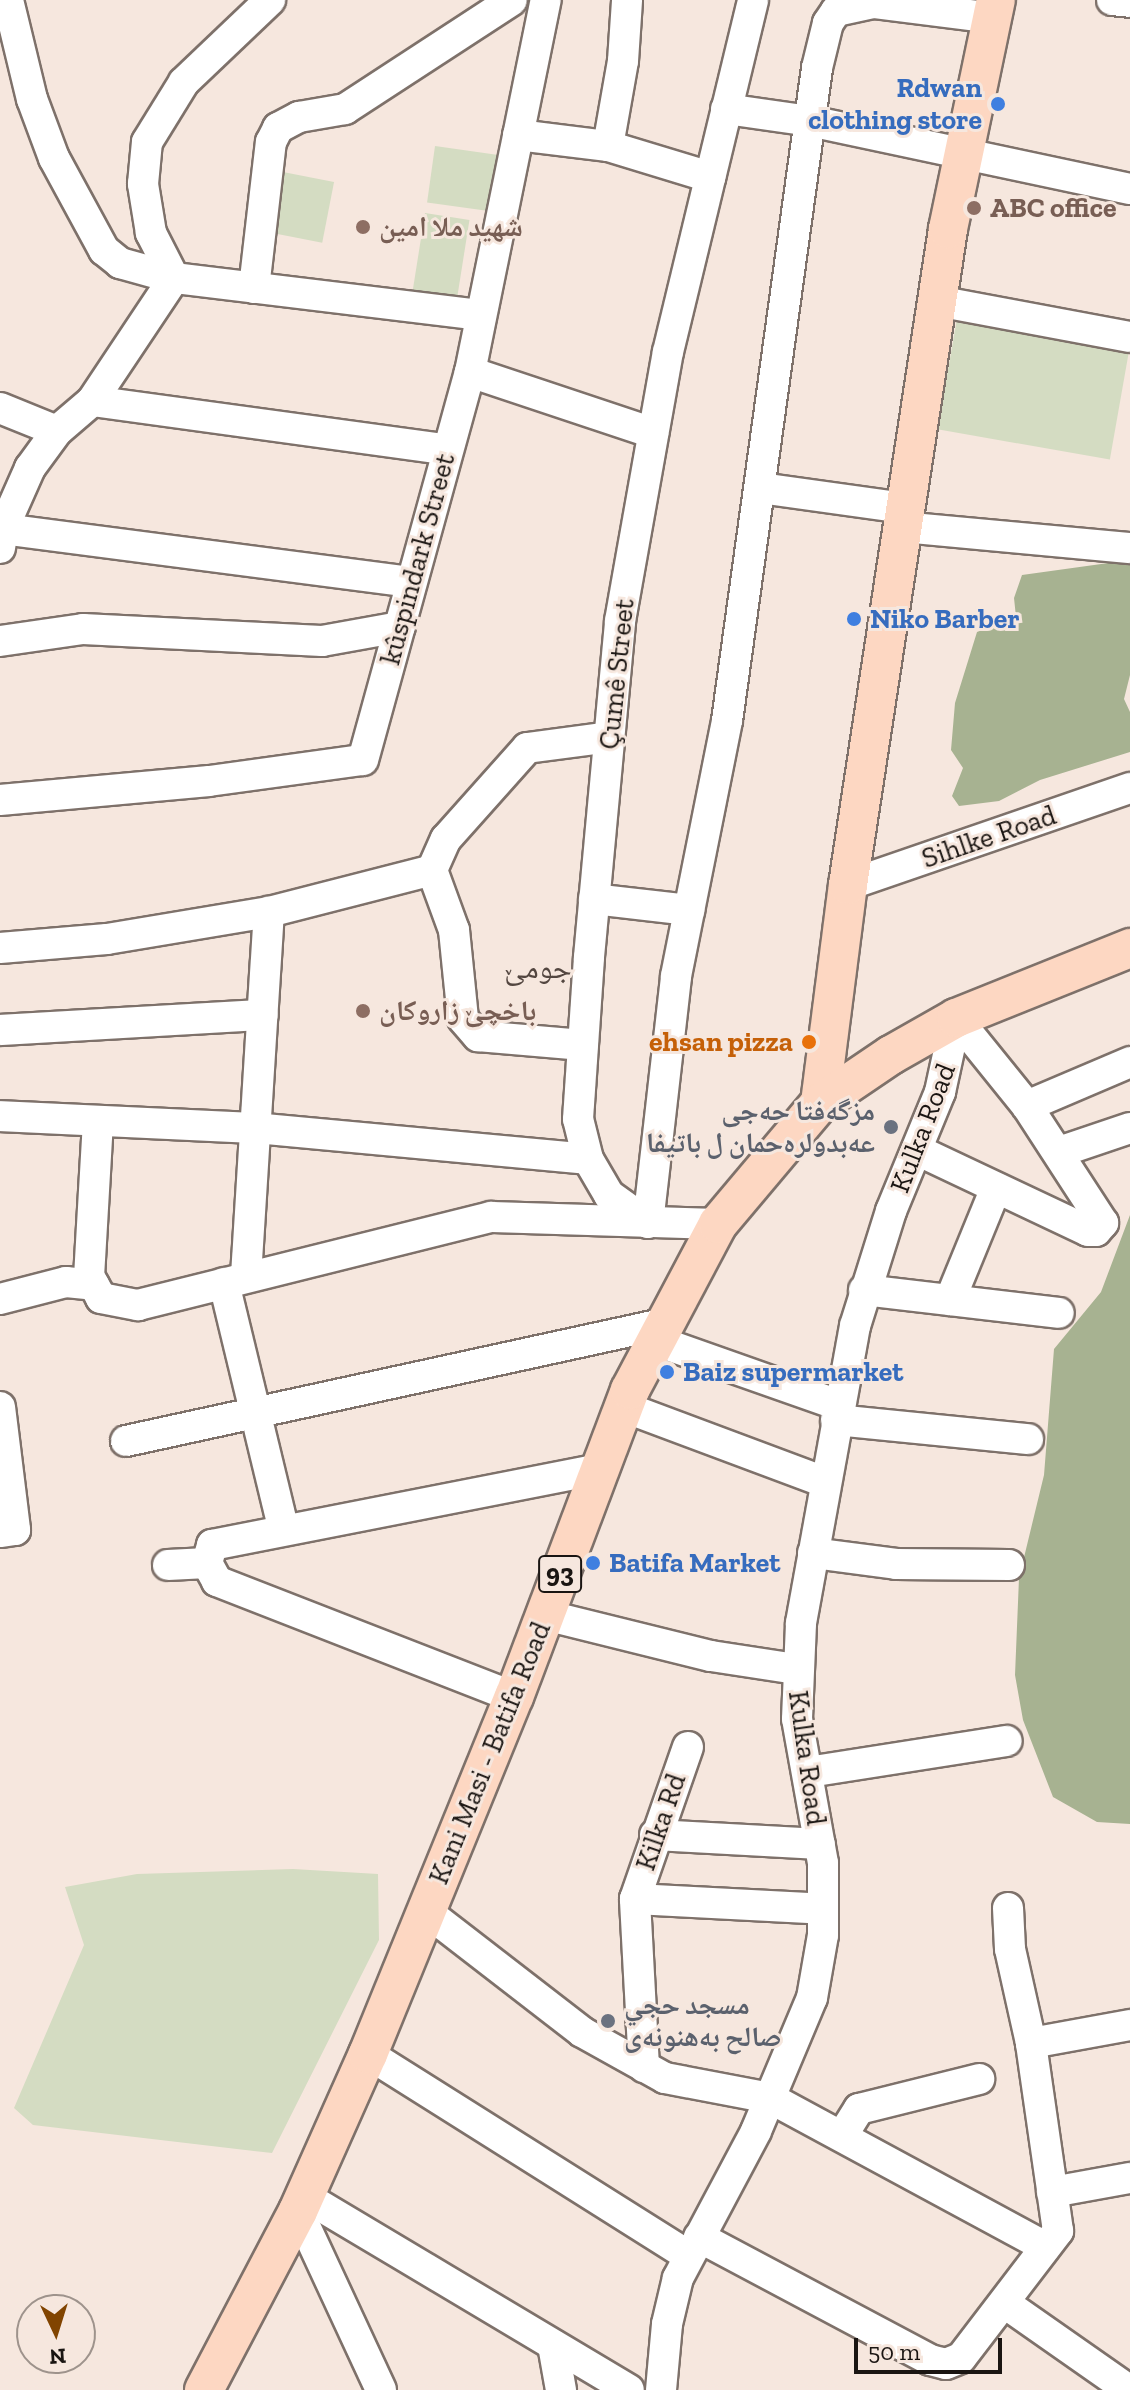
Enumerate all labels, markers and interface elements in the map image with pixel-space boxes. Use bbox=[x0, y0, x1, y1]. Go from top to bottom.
place label: Rdwan clothing store bbox=[808, 71, 982, 137]
marker: Rdwan clothing store bbox=[989, 95, 1007, 113]
place label: ABC office bbox=[990, 191, 1116, 225]
marker: ABC office bbox=[965, 199, 983, 217]
place label: شهيد ملا امين bbox=[379, 210, 523, 244]
marker: شهيد ملا امين bbox=[354, 218, 372, 236]
street label: kûspindark Street bbox=[374, 450, 462, 668]
street label: Çumê Street bbox=[592, 597, 642, 751]
place label: Niko Barber bbox=[870, 602, 1020, 636]
marker: Niko Barber bbox=[845, 610, 863, 628]
street label: Sihlke Road bbox=[917, 798, 1061, 876]
district label: جومێ bbox=[504, 950, 572, 986]
place label: باخچێ زاروکان bbox=[379, 994, 536, 1028]
marker: باخچێ زاروکان bbox=[354, 1002, 372, 1020]
place label: ehsan pizza bbox=[649, 1025, 793, 1059]
marker: ehsan pizza bbox=[800, 1033, 818, 1051]
street label: Kulka Road bbox=[883, 1059, 963, 1197]
place label: مزگەفتا حەجی عەبدولرەحمان ل باتیفا bbox=[646, 1094, 875, 1160]
marker: مزگەفتا حەجی عەبدولرەحمان ل باتیفا bbox=[882, 1118, 900, 1136]
place label: Baiz supermarket bbox=[683, 1355, 903, 1389]
marker: Baiz supermarket bbox=[658, 1363, 676, 1381]
place label: Batifa Market bbox=[609, 1546, 780, 1580]
road number: 93 bbox=[538, 1552, 582, 1596]
marker: Batifa Market bbox=[584, 1554, 602, 1572]
street label: Kani Masi - Batifa Road bbox=[422, 1617, 558, 1889]
street label: Kulka Road bbox=[781, 1689, 833, 1827]
street label: Kilka Rd bbox=[629, 1769, 693, 1875]
place label: مسجد حجي صالح بەھنونەی bbox=[624, 1988, 781, 2054]
marker: مسجد حجي صالح بەھنونەی bbox=[599, 2012, 617, 2030]
north arrow bbox=[16, 2294, 96, 2374]
scale bar bbox=[858, 2322, 1006, 2372]
text: 50 m bbox=[868, 2337, 920, 2366]
text: N bbox=[48, 2342, 67, 2370]

